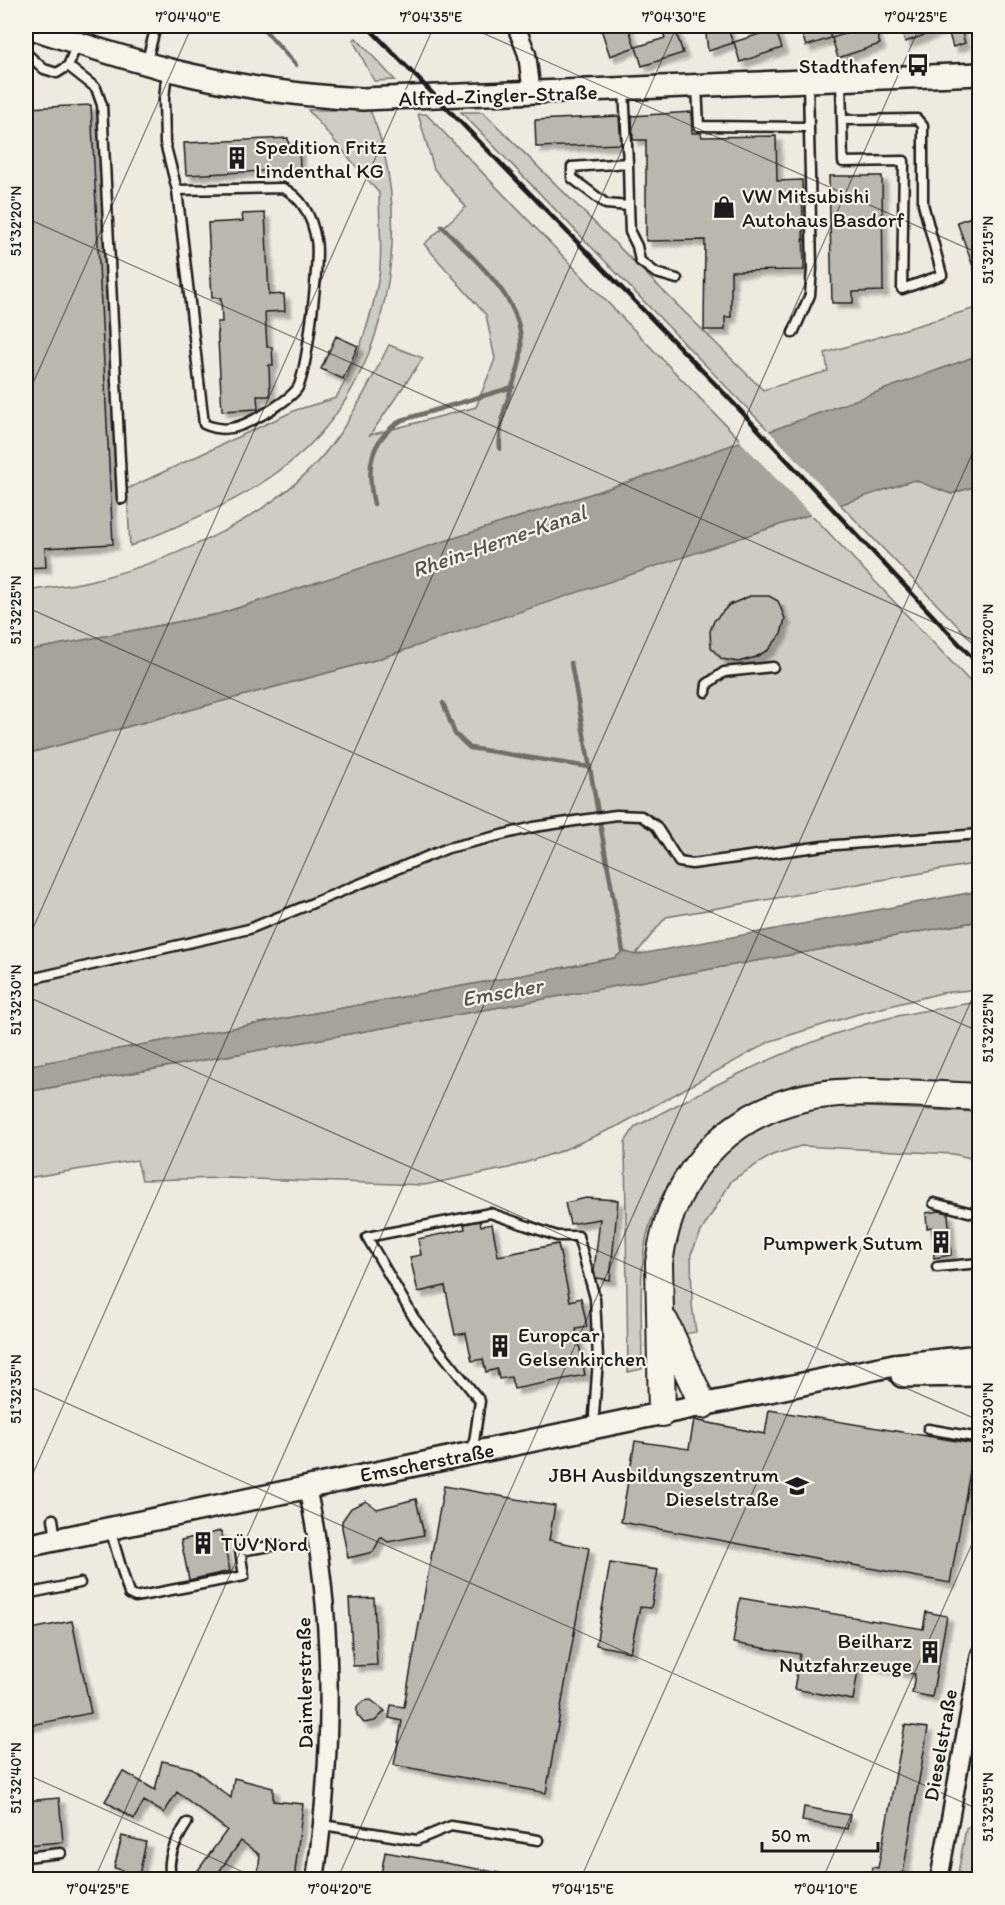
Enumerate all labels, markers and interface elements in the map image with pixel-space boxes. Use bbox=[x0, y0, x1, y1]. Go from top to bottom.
text: 7°04'40"E bbox=[156, 8, 220, 26]
text: 7°04'35"E bbox=[400, 8, 462, 26]
text: 7°04'30"E bbox=[642, 8, 706, 26]
text: 7°04'25"E bbox=[885, 8, 947, 26]
bus stop icon: Stadthafen bbox=[905, 52, 931, 78]
place label: Stadthafen bbox=[799, 53, 900, 78]
street label: Alfred-Zingler-Straße bbox=[398, 79, 598, 111]
place label: Spedition Fritz Lindenthal KG bbox=[255, 134, 387, 183]
building icon: Spedition Fritz Lindenthal KG bbox=[224, 145, 250, 171]
place label: VW Mitsubishi Autohaus Basdorf bbox=[742, 183, 904, 232]
text: 51°32'20"N bbox=[7, 186, 25, 256]
shop icon: VW Mitsubishi Autohaus Basdorf bbox=[711, 194, 737, 220]
text: 51°32'15"N bbox=[979, 216, 997, 284]
water label: Rhein-Herne-Kanal bbox=[408, 498, 591, 583]
text: 51°32'25"N bbox=[7, 575, 25, 645]
text: 51°32'20"N bbox=[979, 604, 997, 674]
text: 51°32'30"N bbox=[7, 964, 25, 1036]
water label: Emscher bbox=[460, 971, 547, 1012]
text: 51°32'25"N bbox=[979, 993, 997, 1063]
building icon: Pumpwerk Sutum bbox=[928, 1229, 954, 1255]
place label: Pumpwerk Sutum bbox=[763, 1230, 923, 1255]
place label: Europcar Gelsenkirchen bbox=[518, 1322, 646, 1371]
building icon: Europcar Gelsenkirchen bbox=[487, 1333, 513, 1359]
text: 51°32'35"N bbox=[7, 1354, 25, 1424]
text: 51°32'30"N bbox=[979, 1382, 997, 1454]
street label: Emscherstraße bbox=[358, 1437, 496, 1487]
place label: JBH Ausbildungszentrum Dieselstraße bbox=[549, 1462, 779, 1511]
school or university icon: JBH Ausbildungszentrum Dieselstraße bbox=[784, 1473, 810, 1499]
building icon: TÜV Nord bbox=[190, 1530, 216, 1556]
place label: TÜV Nord bbox=[221, 1531, 308, 1556]
street label: Daimlerstraße bbox=[290, 1617, 318, 1749]
place label: Beilharz Nutzfahrzeuge bbox=[779, 1628, 912, 1677]
building icon: Beilharz Nutzfahrzeuge bbox=[917, 1639, 943, 1665]
street label: Dieselstraße bbox=[918, 1687, 962, 1803]
text: 51°32'40"N bbox=[7, 1742, 25, 1814]
text: 51°32'35"N bbox=[979, 1772, 997, 1842]
scale bar bbox=[762, 1815, 878, 1853]
text: 50 m bbox=[771, 1825, 811, 1847]
text: 7°04'25"E bbox=[67, 1880, 129, 1898]
text: 7°04'20"E bbox=[308, 1880, 372, 1898]
text: 7°04'15"E bbox=[552, 1880, 614, 1898]
text: 7°04'10"E bbox=[795, 1880, 857, 1898]

